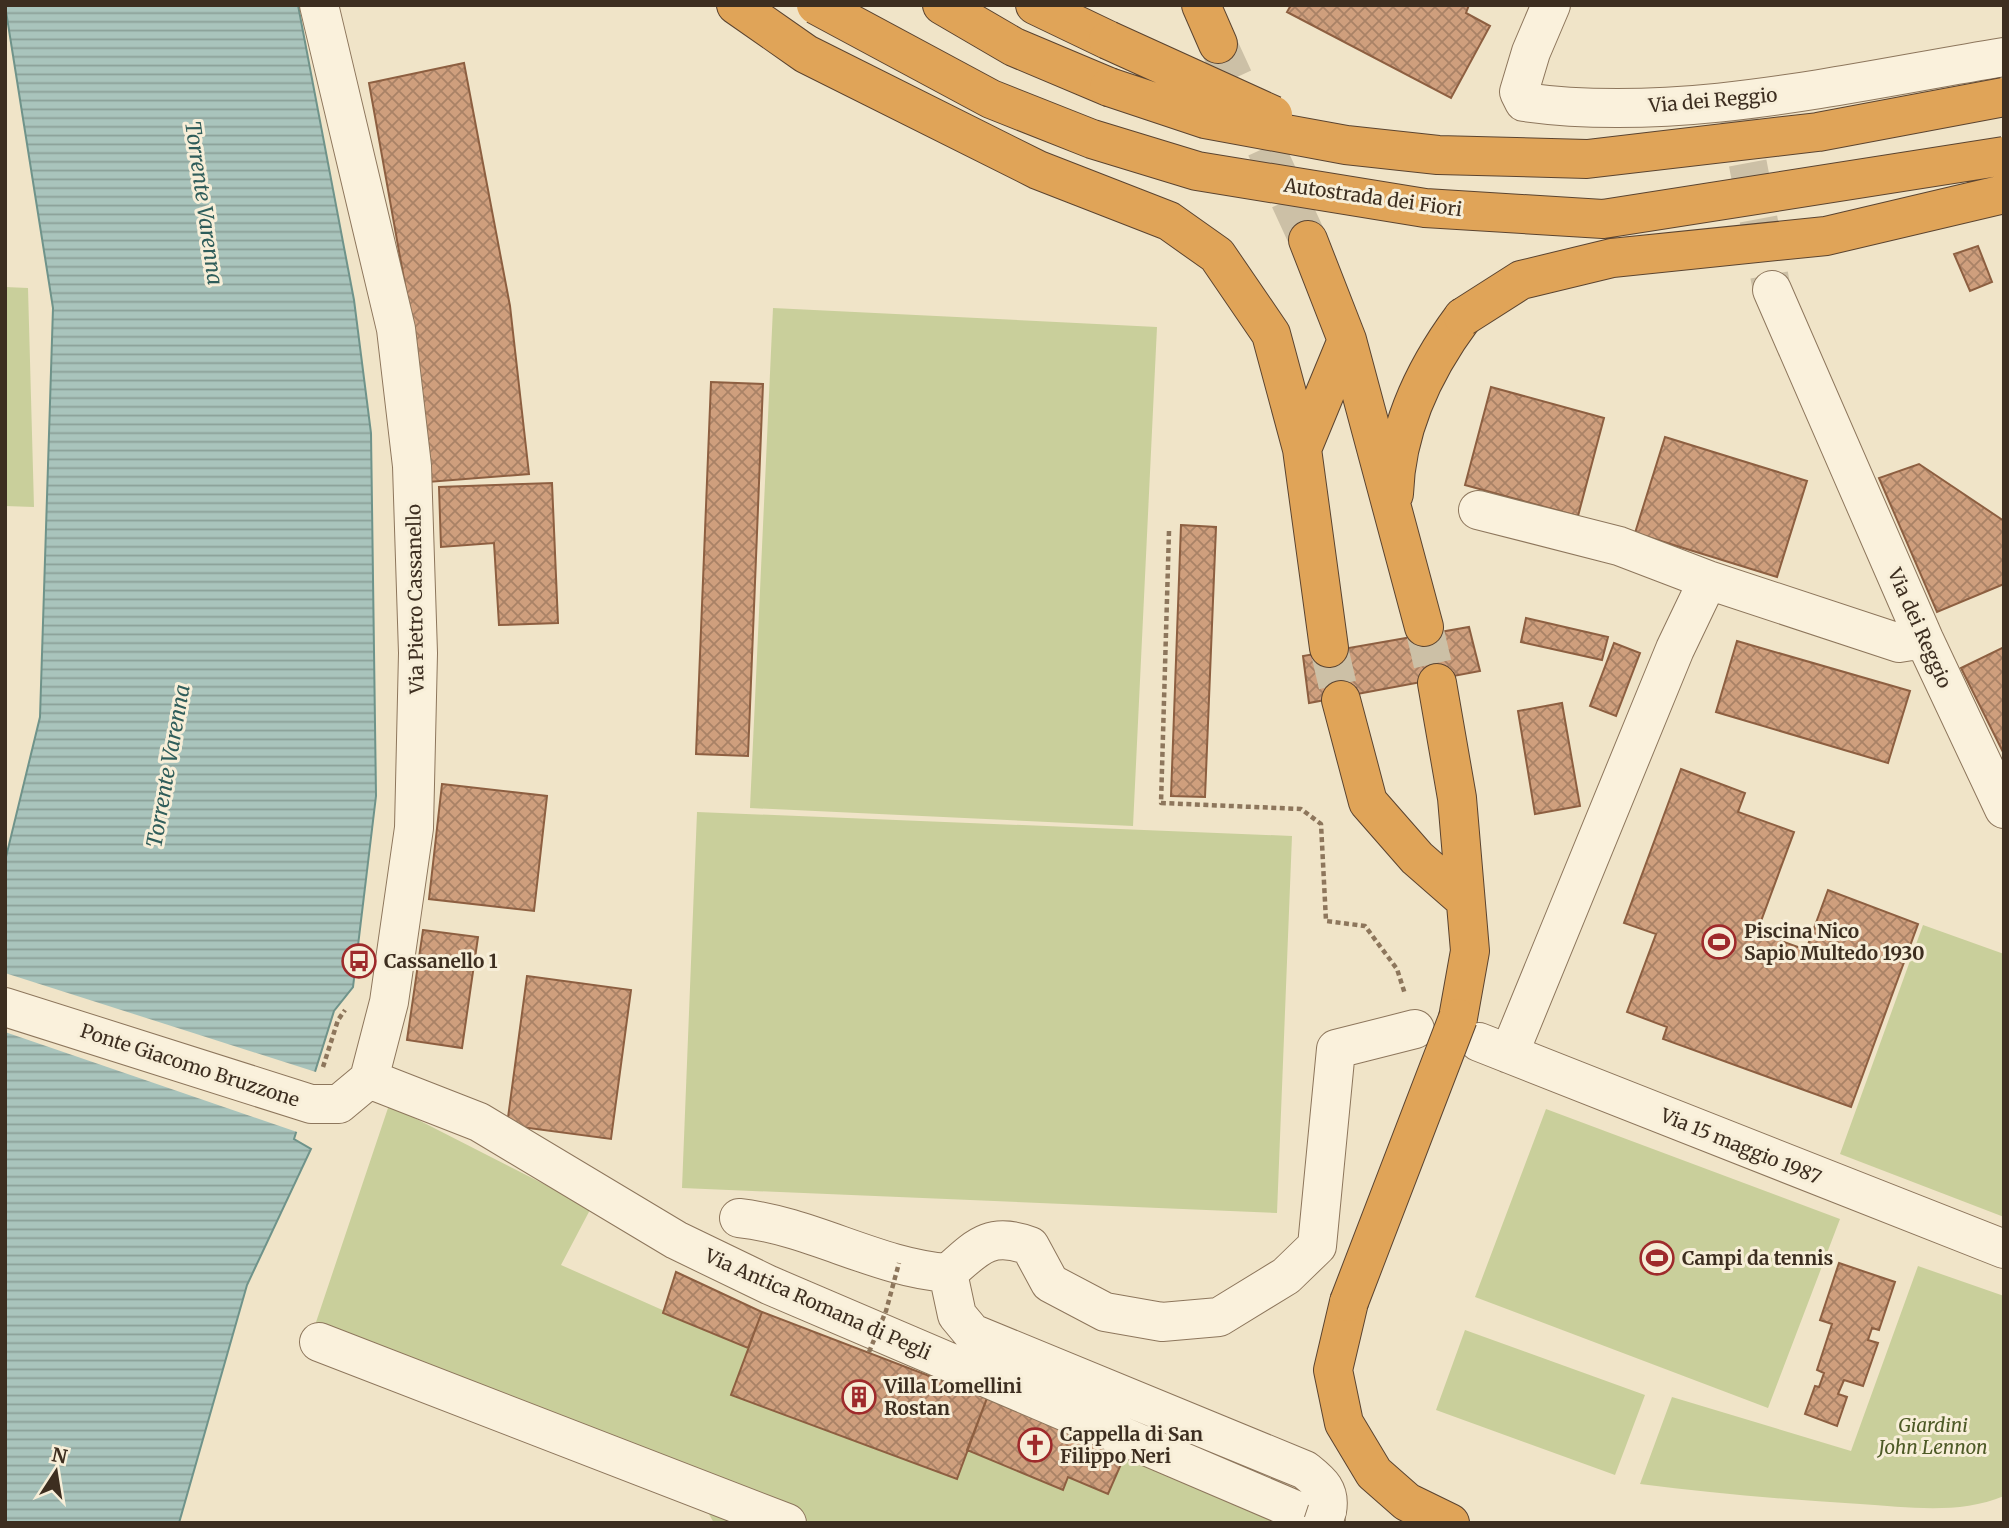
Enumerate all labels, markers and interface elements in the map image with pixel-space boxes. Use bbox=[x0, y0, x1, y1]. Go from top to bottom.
street label: Via dei Reggio bbox=[1647, 82, 1778, 118]
water label: Torrente Varenna bbox=[179, 119, 229, 287]
street label: Autostrada dei Fiori bbox=[1281, 172, 1464, 221]
street label: Via Pietro Cassanello bbox=[401, 504, 429, 695]
street label: Via dei Reggio bbox=[1882, 563, 1957, 692]
water label: Torrente Varenna bbox=[140, 682, 196, 850]
place label: Piscina Nico Sapio Multedo 1930 bbox=[1744, 919, 1925, 965]
sports icon: Piscina Nico Sapio Multedo 1930 bbox=[1700, 923, 1738, 961]
bus stop icon: Cassanello 1 bbox=[340, 942, 378, 980]
place label: Cassanello 1 bbox=[384, 949, 498, 973]
street label: Ponte Giacomo Bruzzone bbox=[77, 1018, 303, 1112]
street label: Via 15 maggio 1987 bbox=[1656, 1102, 1825, 1189]
sports icon: Campi da tennis bbox=[1638, 1239, 1676, 1277]
street label: Via Antica Romana di Pegli bbox=[700, 1243, 935, 1365]
place label: Campi da tennis bbox=[1682, 1246, 1834, 1270]
place label: Villa Lomellini Rostan bbox=[883, 1374, 1022, 1420]
building icon: Villa Lomellini Rostan bbox=[840, 1378, 878, 1416]
park label: Giardini John Lennon bbox=[1876, 1413, 1988, 1459]
place label: Cappella di San Filippo Neri bbox=[1060, 1422, 1203, 1468]
church icon: Cappella di San Filippo Neri bbox=[1016, 1426, 1054, 1464]
north arrow bbox=[21, 1437, 91, 1507]
text: N bbox=[50, 1442, 69, 1469]

